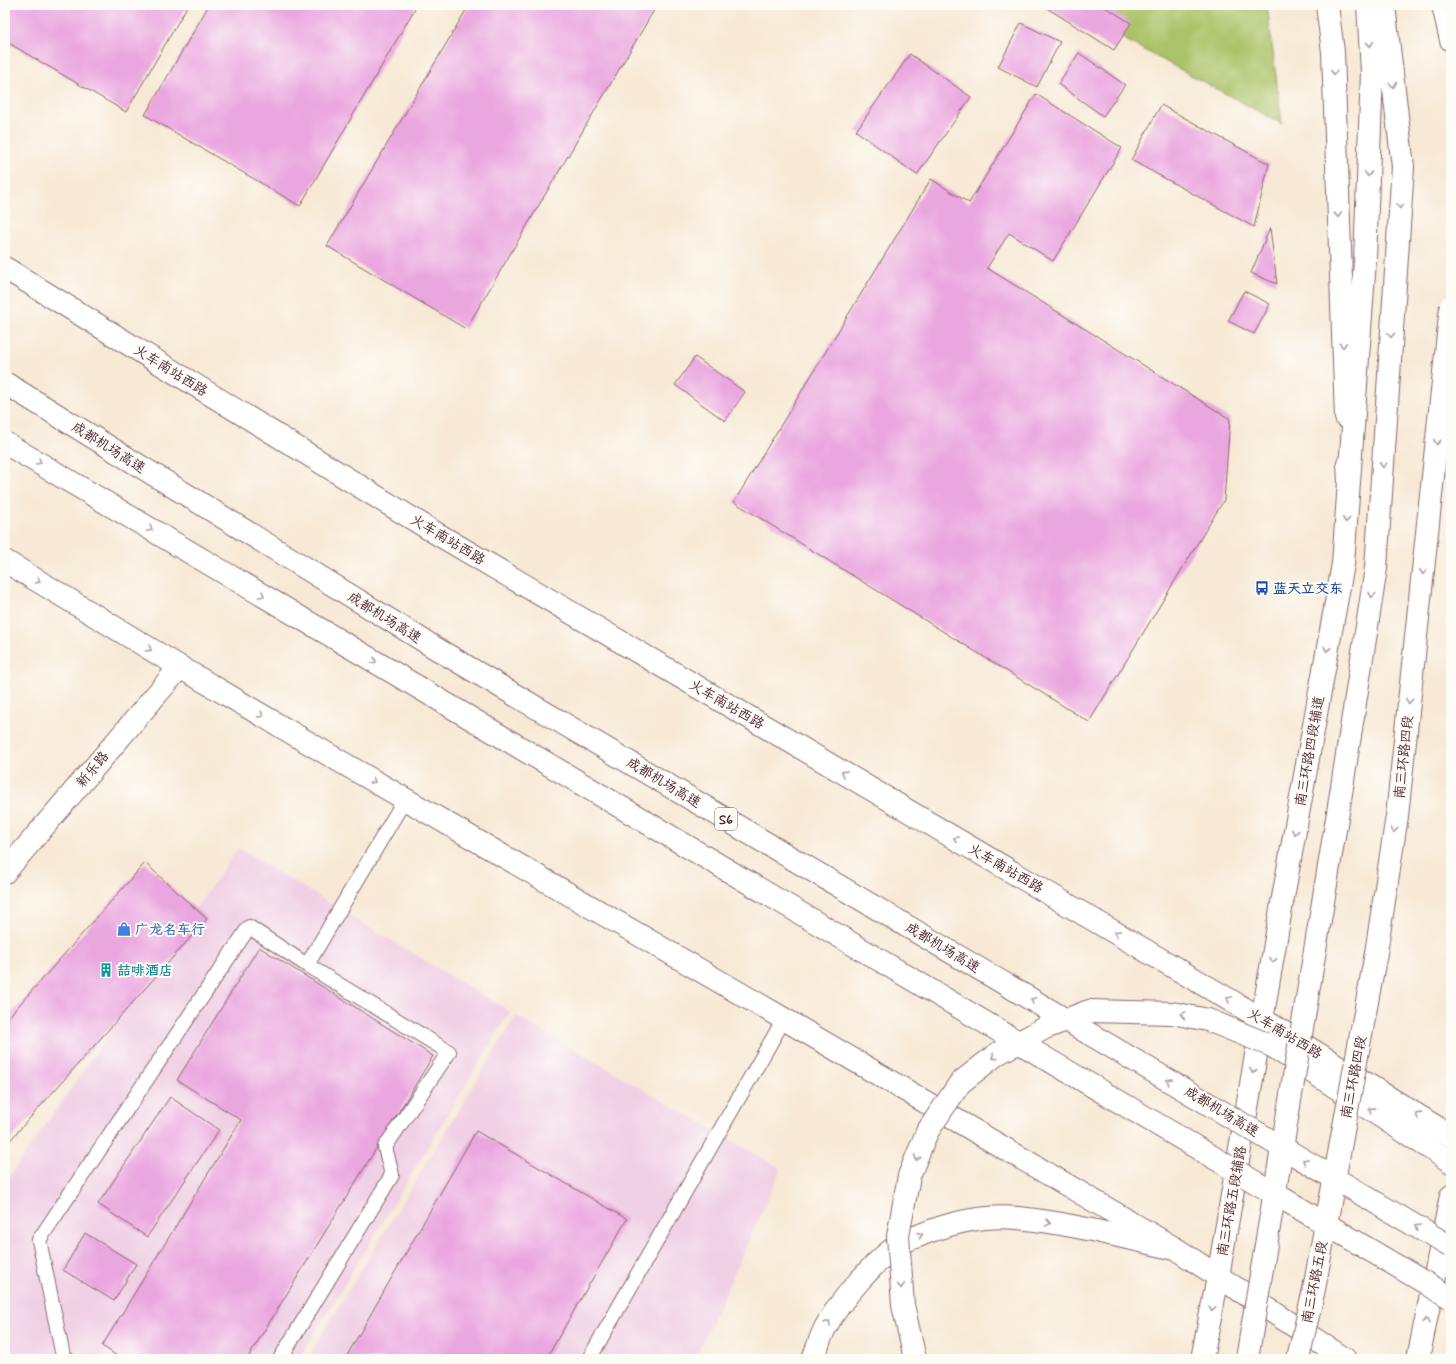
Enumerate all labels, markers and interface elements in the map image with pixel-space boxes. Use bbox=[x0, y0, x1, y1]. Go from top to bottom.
one-way arrow bbox=[1366, 41, 1375, 47]
one-way arrow bbox=[1329, 69, 1338, 75]
one-way arrow bbox=[1389, 82, 1398, 89]
one-way arrow bbox=[1364, 171, 1373, 177]
one-way arrow bbox=[1396, 203, 1404, 209]
one-way arrow bbox=[1334, 212, 1343, 218]
one-way arrow bbox=[1387, 332, 1396, 338]
street label: 火车南站西路 bbox=[130, 341, 211, 401]
one-way arrow bbox=[1339, 342, 1347, 348]
street label: 成都机场高速 bbox=[68, 418, 149, 478]
one-way arrow bbox=[1433, 439, 1442, 445]
one-way arrow bbox=[35, 458, 42, 465]
one-way arrow bbox=[1378, 462, 1387, 468]
street label: 火车南站西路 bbox=[407, 511, 488, 569]
one-way arrow bbox=[1342, 517, 1351, 523]
one-way arrow bbox=[146, 524, 153, 531]
one-way arrow bbox=[1419, 569, 1428, 575]
one-way arrow bbox=[34, 576, 41, 584]
bus stop icon: 蓝天立交东 bbox=[1254, 580, 1270, 596]
place label: 蓝天立交东 bbox=[1273, 580, 1343, 598]
street label: 成都机场高速 bbox=[344, 588, 425, 648]
one-way arrow bbox=[258, 590, 265, 597]
one-way arrow bbox=[1368, 592, 1377, 598]
one-way arrow bbox=[145, 644, 152, 651]
one-way arrow bbox=[1324, 646, 1332, 652]
one-way arrow bbox=[370, 656, 377, 664]
street label: 火车南站西路 bbox=[686, 676, 767, 734]
street label: 南三环路四段辅道 bbox=[1291, 694, 1329, 808]
one-way arrow bbox=[1405, 698, 1414, 704]
one-way arrow bbox=[257, 710, 264, 718]
street label: 南三环路四段 bbox=[1391, 714, 1417, 800]
street label: 新乐路 bbox=[72, 748, 113, 792]
street label: 成都机场高速 bbox=[623, 754, 704, 812]
one-way arrow bbox=[841, 770, 848, 777]
one-way arrow bbox=[369, 776, 376, 783]
road number: S6 bbox=[715, 808, 737, 830]
one-way arrow bbox=[1390, 827, 1399, 833]
one-way arrow bbox=[1291, 829, 1300, 835]
one-way arrow bbox=[953, 836, 960, 843]
street label: 火车南站西路 bbox=[965, 840, 1046, 898]
street label: 成都机场高速 bbox=[902, 919, 983, 977]
shop icon: 广龙名车行 bbox=[116, 921, 132, 937]
place label: 广龙名车行 bbox=[135, 921, 205, 939]
one-way arrow bbox=[1114, 930, 1121, 938]
one-way arrow bbox=[1269, 957, 1278, 963]
building icon: 喆啡酒店 bbox=[98, 962, 114, 978]
place label: 喆啡酒店 bbox=[117, 962, 173, 980]
one-way arrow bbox=[1226, 996, 1233, 1003]
one-way arrow bbox=[1030, 998, 1037, 1005]
street label: 火车南站西路 bbox=[1244, 1005, 1325, 1063]
one-way arrow bbox=[1180, 1011, 1186, 1020]
street label: 南三环路四段 bbox=[1337, 1034, 1371, 1120]
one-way arrow bbox=[991, 1052, 998, 1059]
one-way arrow bbox=[1250, 1068, 1258, 1074]
one-way arrow bbox=[1166, 1078, 1173, 1085]
street label: 成都机场高速 bbox=[1181, 1083, 1262, 1141]
one-way arrow bbox=[1369, 1108, 1376, 1115]
one-way arrow bbox=[1415, 1112, 1422, 1120]
street label: 南三环路五段辅路 bbox=[1213, 1144, 1251, 1258]
one-way arrow bbox=[913, 1155, 921, 1162]
one-way arrow bbox=[1302, 1158, 1309, 1165]
one-way arrow bbox=[1045, 1218, 1051, 1226]
one-way arrow bbox=[1414, 1224, 1421, 1231]
one-way arrow bbox=[917, 1231, 924, 1239]
street label: 南三环路五段 bbox=[1298, 1239, 1332, 1325]
one-way arrow bbox=[897, 1283, 906, 1289]
one-way arrow bbox=[1208, 1306, 1217, 1312]
one-way arrow bbox=[1421, 1318, 1429, 1324]
one-way arrow bbox=[824, 1320, 831, 1327]

